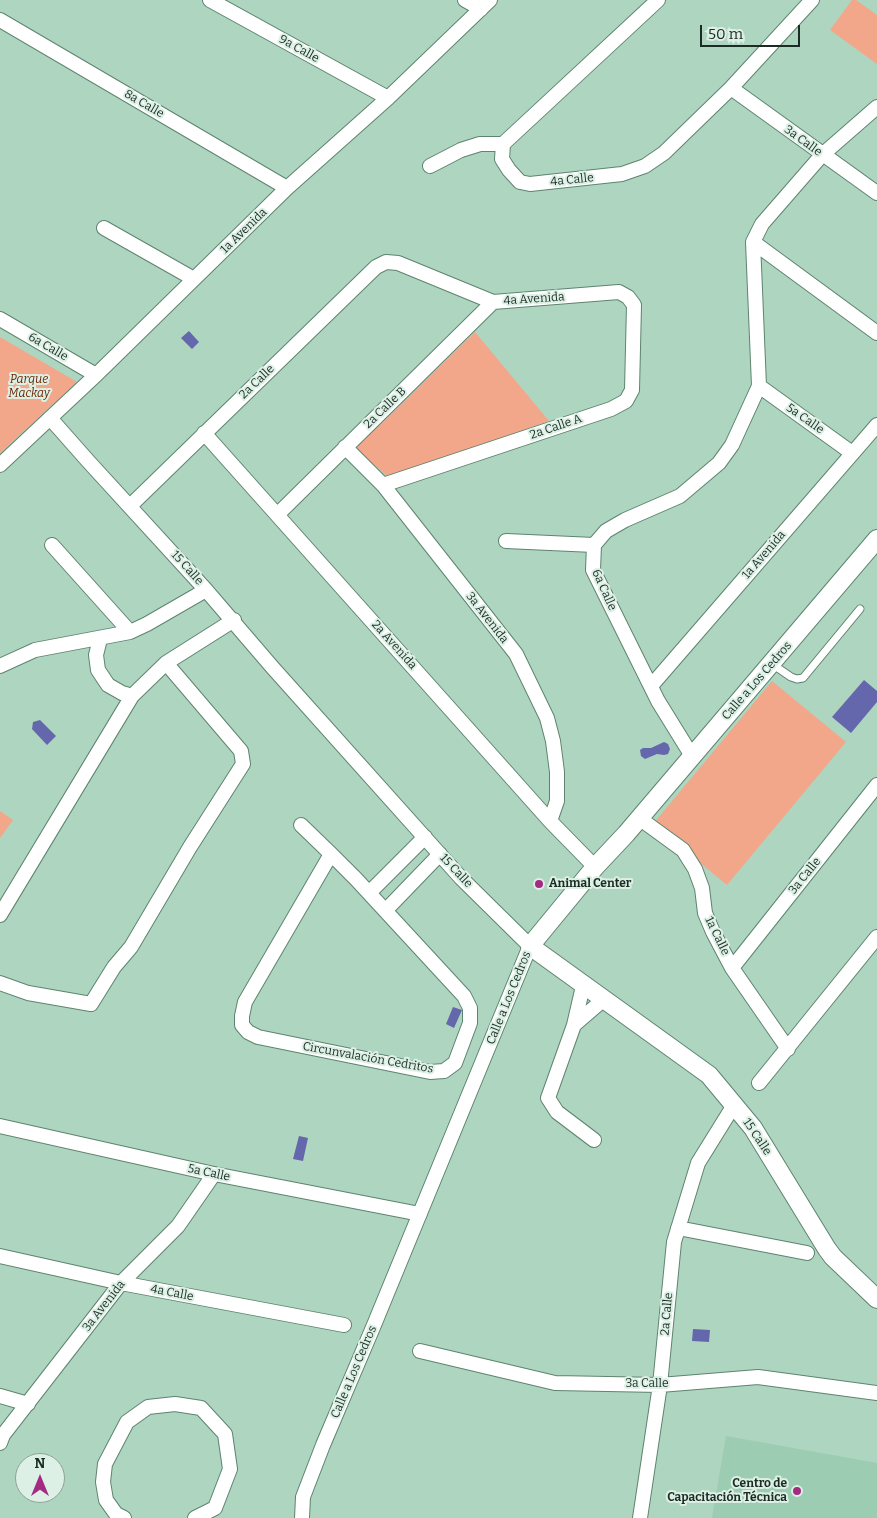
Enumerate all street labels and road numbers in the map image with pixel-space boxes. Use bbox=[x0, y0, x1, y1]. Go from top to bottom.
street label: 9a Calle bbox=[276, 32, 322, 66]
street label: 8a Calle bbox=[122, 87, 166, 121]
street label: 3a Calle bbox=[781, 123, 825, 159]
street label: 4a Calle bbox=[550, 171, 594, 189]
street label: 1a Avenida bbox=[218, 205, 270, 257]
street label: 4a Avenida bbox=[503, 290, 565, 308]
street label: 6a Calle bbox=[26, 330, 70, 364]
street label: 2a Calle bbox=[237, 362, 277, 402]
street label: 2a Calle B bbox=[361, 384, 409, 432]
street label: 5a Calle bbox=[783, 401, 827, 437]
street label: 2a Calle A bbox=[528, 411, 584, 443]
street label: 1a Avenida bbox=[739, 528, 789, 582]
street label: 15 Calle bbox=[168, 548, 206, 588]
street label: 6a Calle bbox=[589, 567, 619, 613]
street label: 3a Avenida bbox=[463, 590, 511, 646]
street label: 2a Avenida bbox=[368, 618, 420, 672]
street label: Calle a Los Cedros bbox=[719, 639, 795, 723]
street label: 15 Calle bbox=[437, 851, 475, 891]
street label: 3a Calle bbox=[786, 855, 824, 897]
street label: 1a Calle bbox=[701, 914, 733, 958]
street label: Calle a Los Cedros bbox=[484, 949, 534, 1047]
street label: Circunvalación Cedritos bbox=[302, 1039, 434, 1077]
street label: 15 Calle bbox=[740, 1116, 774, 1158]
street label: 5a Calle bbox=[187, 1161, 231, 1185]
street label: 3a Avenida bbox=[80, 1278, 128, 1334]
street label: 4a Calle bbox=[149, 1282, 195, 1304]
street label: 2a Calle bbox=[658, 1292, 676, 1336]
street label: Calle a Los Cedros bbox=[328, 1324, 380, 1420]
street label: 3a Calle bbox=[625, 1377, 669, 1391]

